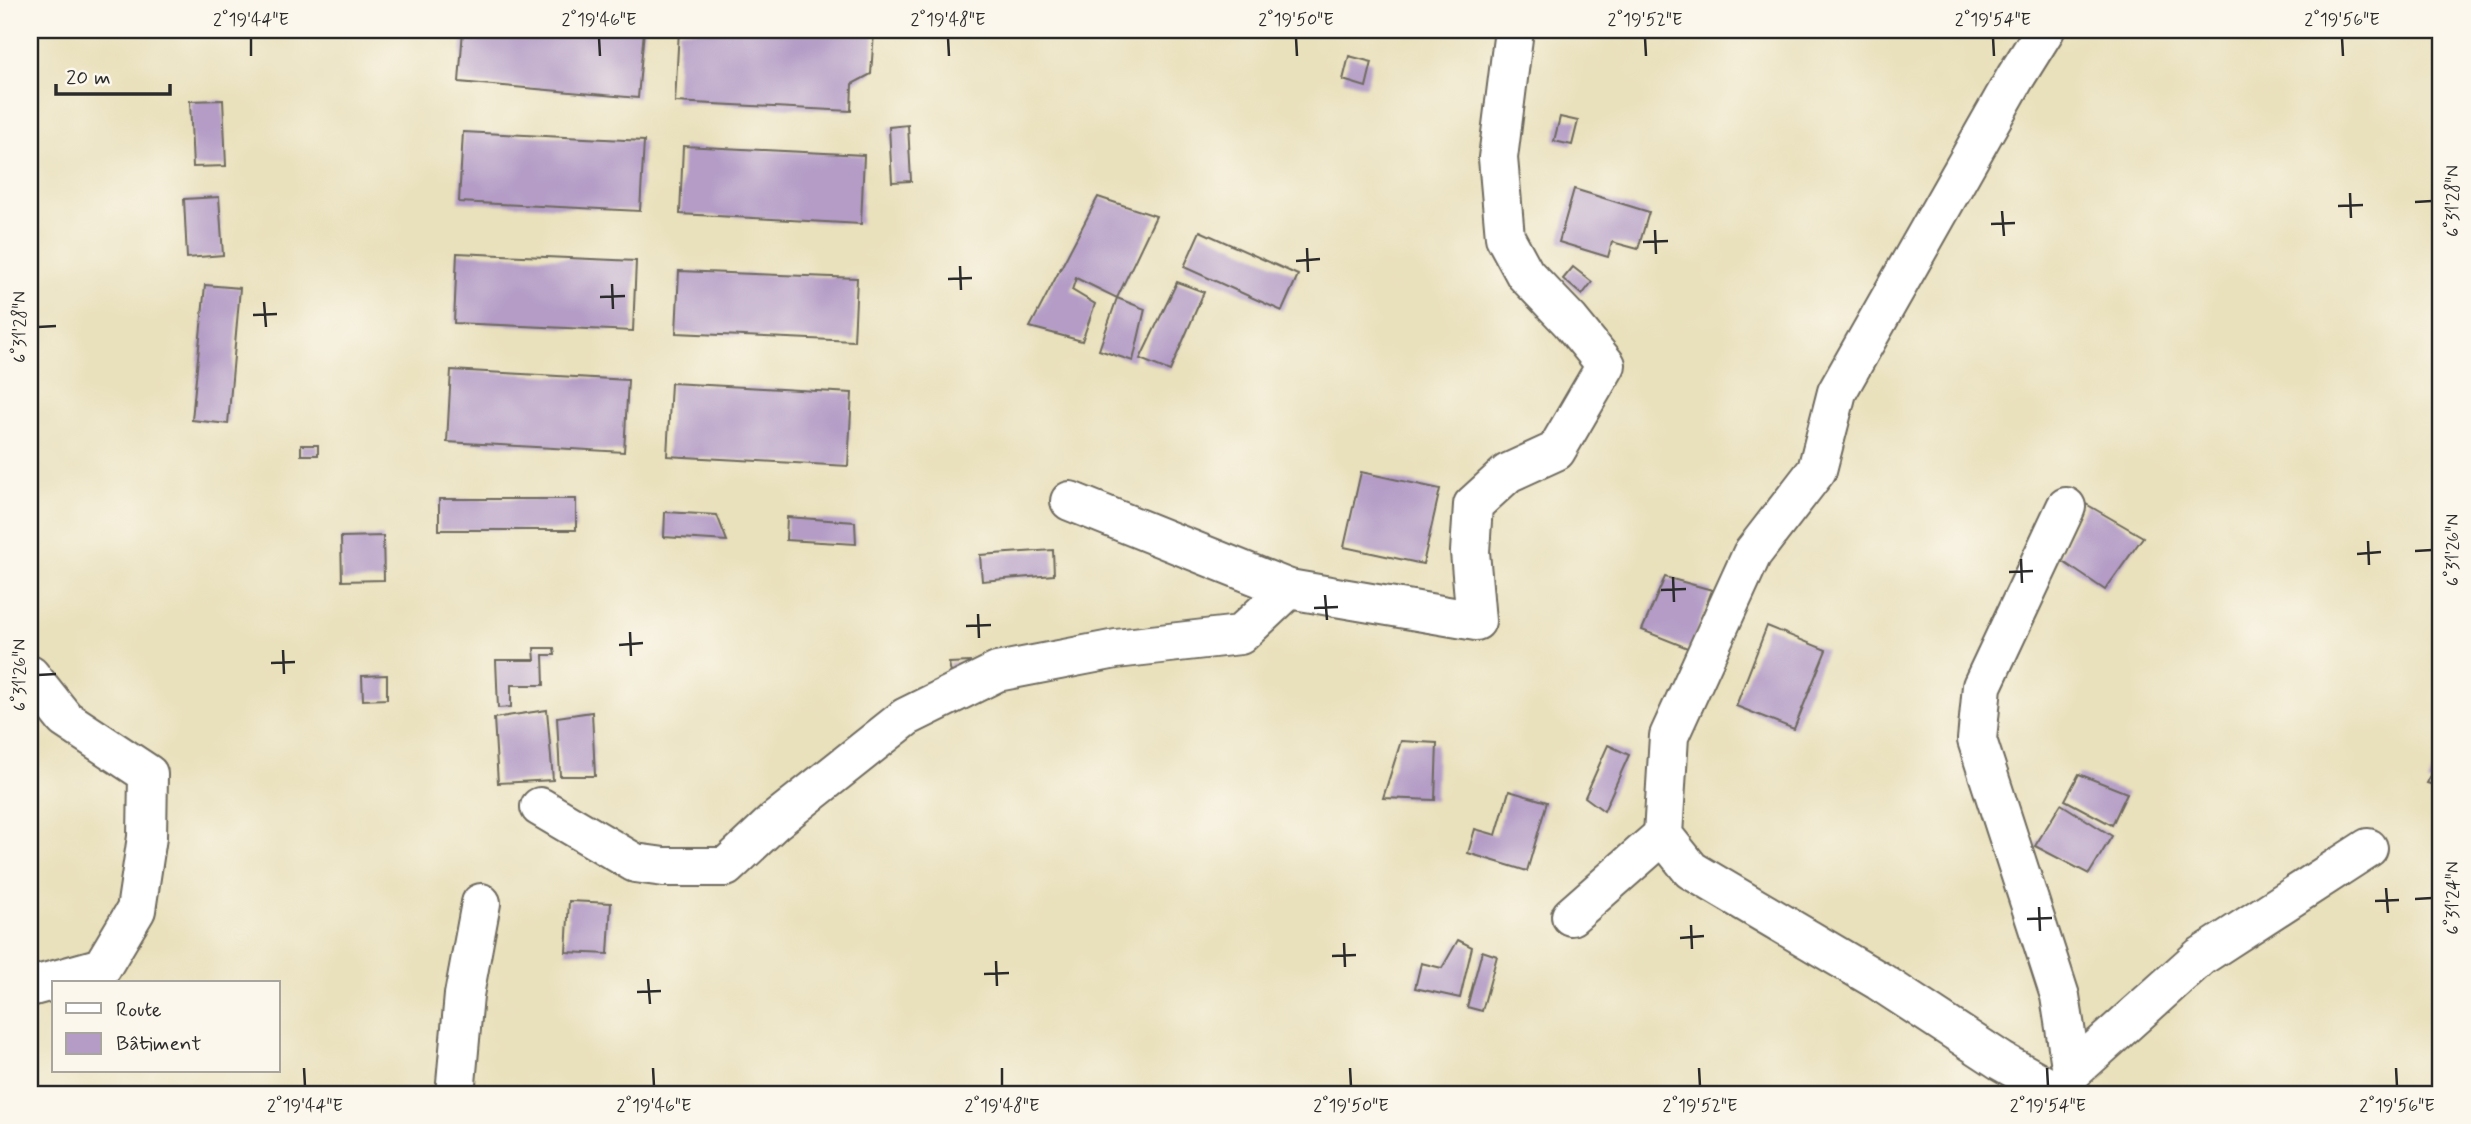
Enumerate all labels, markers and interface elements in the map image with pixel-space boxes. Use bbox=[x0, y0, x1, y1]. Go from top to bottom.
text: 2°19'44"E bbox=[213, 8, 289, 32]
text: 2°19'46"E bbox=[562, 8, 637, 32]
text: 2°19'48"E bbox=[911, 8, 985, 32]
text: 2°19'50"E bbox=[1258, 8, 1334, 32]
text: 2°19'52"E bbox=[1608, 8, 1682, 32]
text: 2°19'54"E bbox=[1955, 8, 2031, 32]
text: 2°19'56"E bbox=[2304, 8, 2380, 32]
scale bar bbox=[56, 52, 170, 96]
text: 20 m bbox=[66, 64, 111, 92]
text: 6°31'28"N bbox=[2441, 165, 2465, 237]
text: 6°31'28"N bbox=[8, 291, 32, 363]
text: 6°31'26"N bbox=[2441, 514, 2465, 586]
text: 6°31'26"N bbox=[8, 639, 32, 711]
text: 6°31'24"N bbox=[2441, 861, 2465, 935]
legend bbox=[52, 981, 280, 1072]
text: Route bbox=[116, 996, 162, 1024]
text: Bâtiment bbox=[116, 1030, 201, 1058]
text: 2°19'44"E bbox=[267, 1094, 343, 1118]
text: 2°19'46"E bbox=[617, 1094, 692, 1118]
text: 2°19'48"E bbox=[965, 1094, 1039, 1118]
text: 2°19'50"E bbox=[1313, 1094, 1389, 1118]
text: 2°19'52"E bbox=[1663, 1094, 1737, 1118]
text: 2°19'54"E bbox=[2010, 1094, 2086, 1118]
text: 2°19'56"E bbox=[2359, 1094, 2435, 1118]

